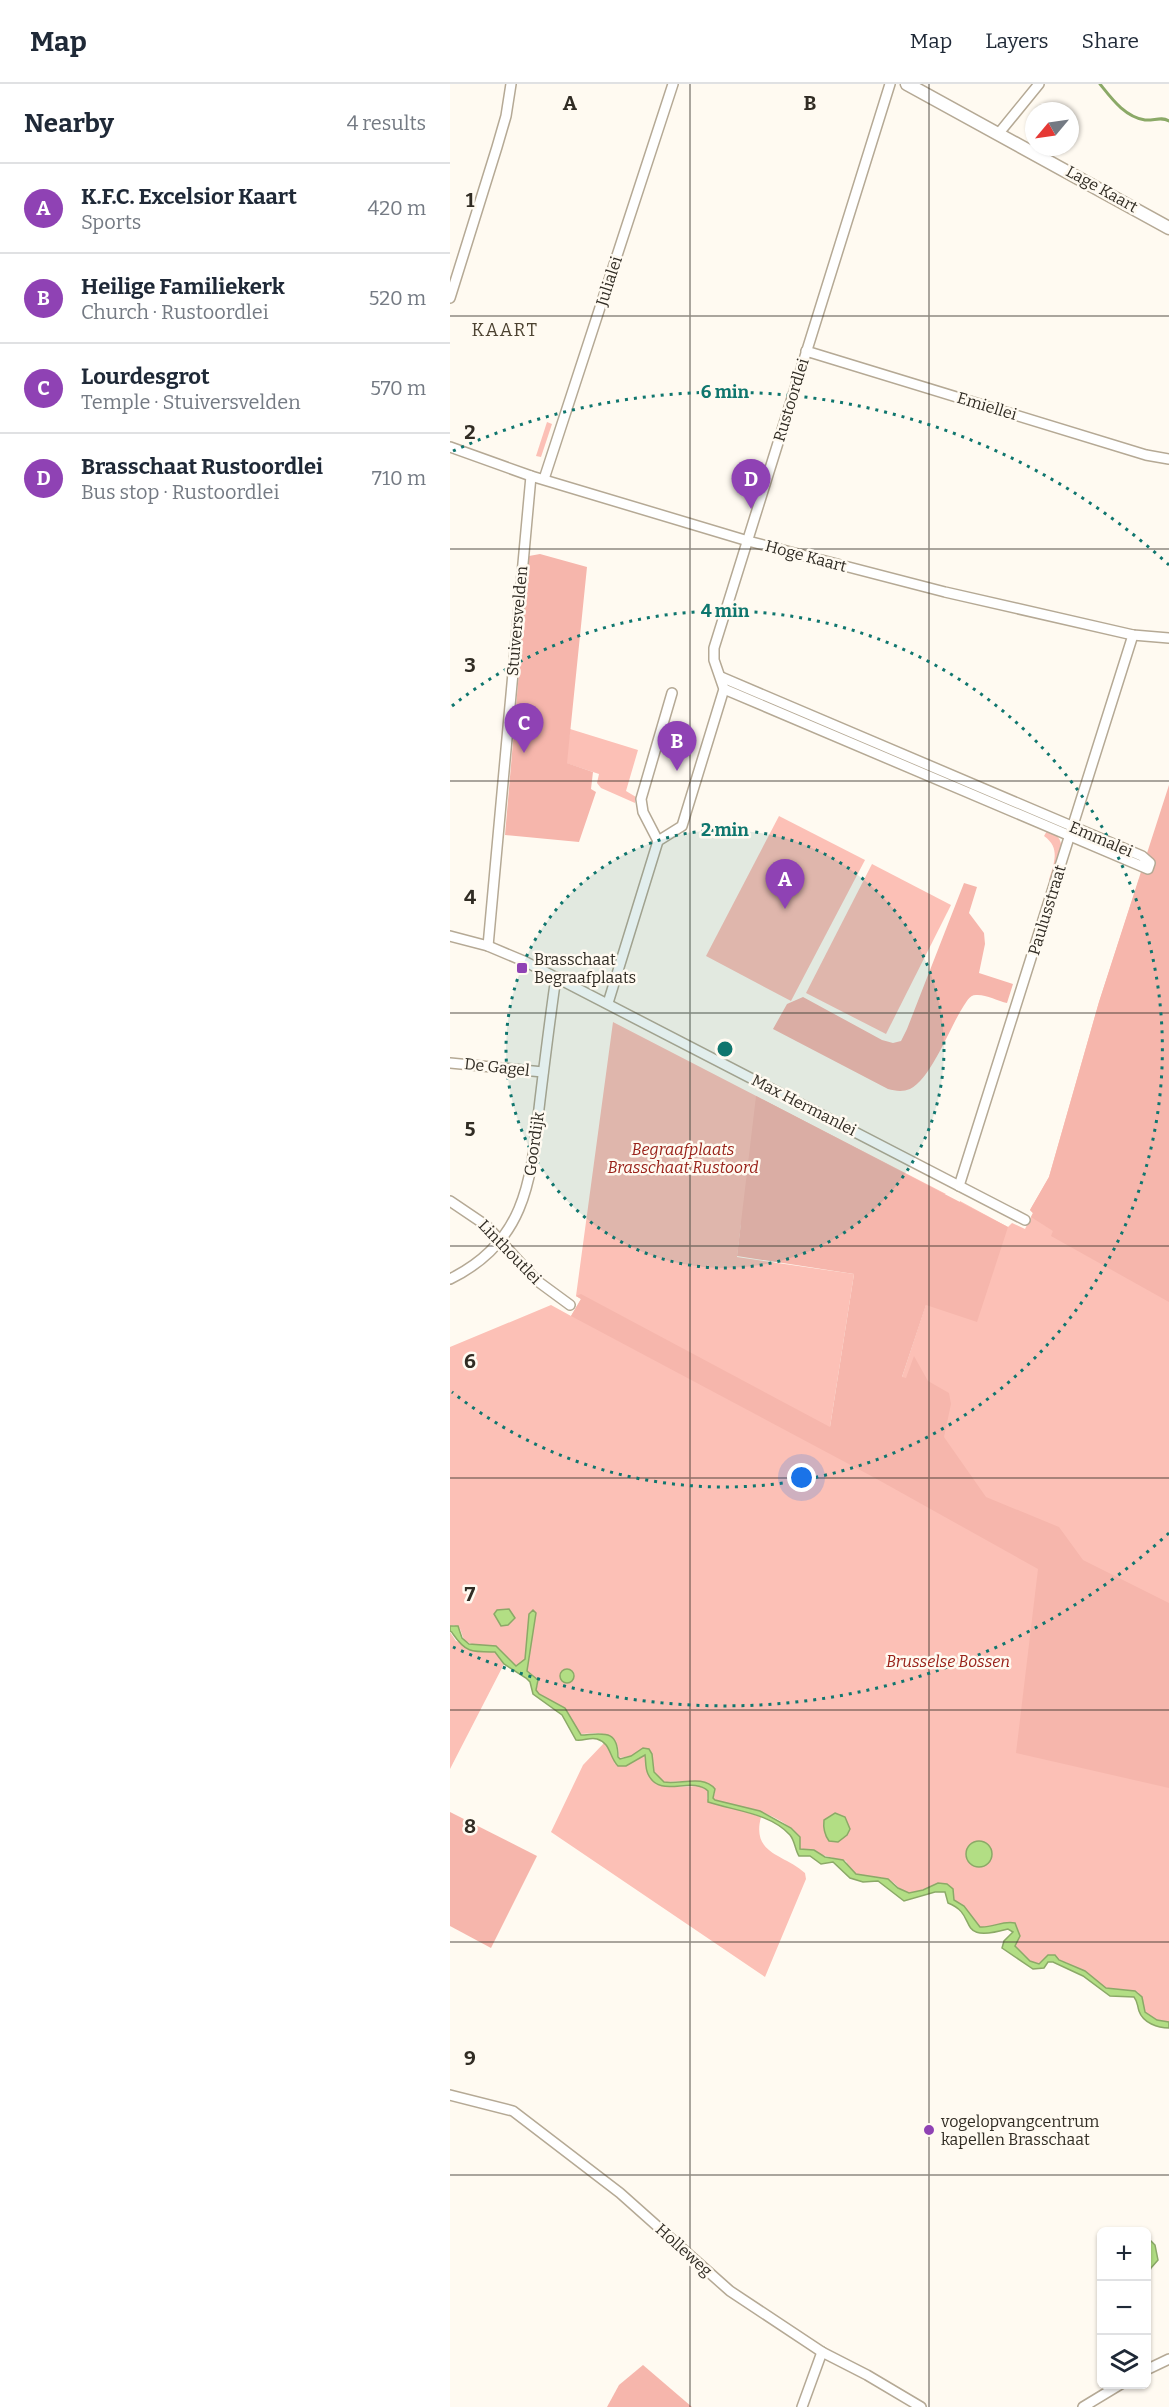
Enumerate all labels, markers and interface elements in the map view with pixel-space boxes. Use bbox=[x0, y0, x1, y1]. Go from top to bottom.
text: Map bbox=[30, 25, 87, 58]
text: Map bbox=[910, 28, 952, 54]
text: Layers bbox=[985, 28, 1049, 54]
text: Share bbox=[1082, 28, 1139, 54]
text: A bbox=[563, 91, 578, 115]
text: B bbox=[804, 91, 817, 115]
north arrow bbox=[1025, 102, 1079, 156]
text: Nearby bbox=[24, 108, 114, 139]
text: 4 results bbox=[347, 111, 426, 135]
street label: Lage Kaart bbox=[1063, 162, 1141, 217]
text: K.F.C. Excelsior Kaart bbox=[81, 183, 297, 210]
text: 1 bbox=[466, 188, 475, 212]
text: A bbox=[36, 196, 51, 220]
text: 420 m bbox=[368, 196, 426, 220]
text: Sports bbox=[81, 210, 141, 234]
street label: Julialei bbox=[592, 254, 626, 309]
text: Heilige Familiekerk bbox=[81, 273, 285, 300]
text: B bbox=[37, 286, 50, 310]
text: 520 m bbox=[369, 286, 426, 310]
text: Church · Rustoordlei bbox=[81, 300, 269, 324]
district label: KAART bbox=[472, 319, 538, 341]
street label: Rustoordlei bbox=[769, 356, 813, 444]
text: Lourdesgrot bbox=[81, 363, 210, 390]
text: C bbox=[37, 376, 50, 400]
text: 570 m bbox=[370, 376, 426, 400]
text: 6 min bbox=[701, 381, 750, 403]
street label: Emiellei bbox=[955, 388, 1019, 424]
text: Temple · Stuiversvelden bbox=[81, 390, 301, 414]
text: 2 bbox=[464, 420, 476, 444]
text: Brasschaat Rustoordlei bbox=[81, 453, 323, 480]
pin: D bbox=[732, 460, 770, 509]
text: D bbox=[36, 466, 51, 490]
text: 710 m bbox=[372, 466, 426, 490]
text: Bus stop · Rustoordlei bbox=[81, 480, 279, 504]
street label: Hoge Kaart bbox=[763, 536, 849, 576]
street label: Stuiversvelden bbox=[503, 565, 531, 677]
text: 4 min bbox=[701, 600, 750, 622]
text: 3 bbox=[464, 653, 476, 677]
pin: C bbox=[504, 704, 544, 753]
pin: B bbox=[658, 722, 696, 771]
street label: Emmalei bbox=[1066, 817, 1136, 861]
text: 2 min bbox=[701, 819, 749, 841]
pin: A bbox=[766, 860, 804, 909]
street label: Paulusstraat bbox=[1024, 862, 1070, 957]
text: 4 bbox=[464, 885, 476, 909]
place label: Brasschaat Begraafplaats bbox=[534, 950, 636, 987]
marker: Brasschaat Begraafplaats bbox=[515, 961, 529, 975]
centre of rings bbox=[715, 1039, 735, 1059]
street label: De Gagel bbox=[463, 1054, 531, 1080]
street label: Max Hermanlei bbox=[748, 1070, 860, 1140]
street label: Goordijk bbox=[520, 1111, 548, 1177]
text: 5 bbox=[465, 1117, 476, 1141]
park label: Begraafplaats Brasschaat Rustoord bbox=[607, 1140, 759, 1177]
street label: Linthoutlei bbox=[475, 1216, 545, 1288]
text: 6 bbox=[464, 1349, 476, 1373]
your location bbox=[787, 1463, 816, 1492]
text: 7 bbox=[465, 1582, 476, 1606]
park label: Brusselse Bossen bbox=[886, 1652, 1010, 1671]
text: 8 bbox=[464, 1814, 476, 1838]
text: 9 bbox=[464, 2046, 476, 2070]
place label: vogelopvangcentrum kapellen Brasschaat bbox=[940, 2112, 1099, 2149]
marker: vogelopvangcentrum kapellen Brasschaat bbox=[922, 2123, 936, 2137]
street label: Holleweg bbox=[652, 2220, 716, 2280]
map controls bbox=[1097, 2227, 1151, 2389]
button: + bbox=[1097, 2227, 1151, 2281]
button: − bbox=[1097, 2281, 1151, 2335]
button: layers bbox=[1097, 2335, 1151, 2389]

